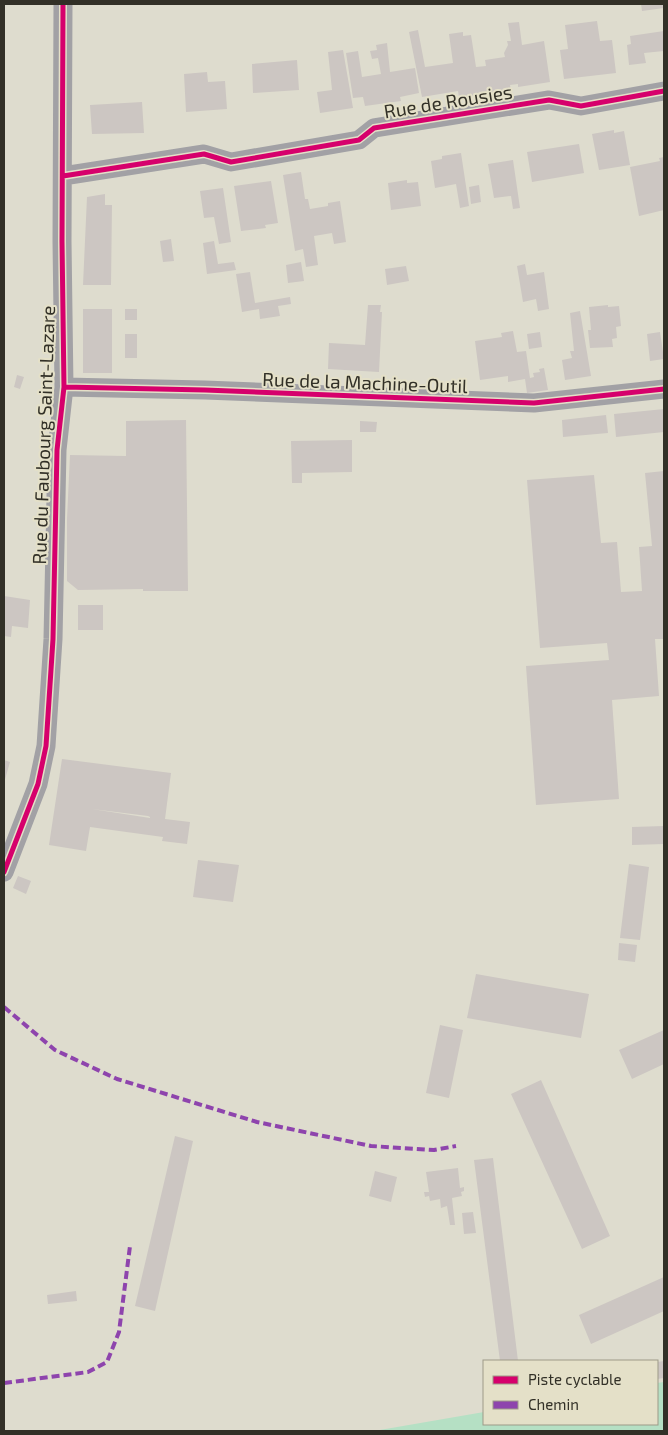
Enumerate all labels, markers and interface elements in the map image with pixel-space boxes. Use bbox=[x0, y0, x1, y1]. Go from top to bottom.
street label: Rue de Rousies bbox=[382, 79, 514, 123]
street label: Rue du Faubourg Saint-Lazare bbox=[27, 305, 59, 565]
street label: Rue de la Machine-Outil bbox=[262, 367, 469, 397]
legend bbox=[483, 1360, 658, 1425]
text: Piste cyclable bbox=[528, 1370, 622, 1388]
text: Chemin bbox=[528, 1395, 579, 1413]

